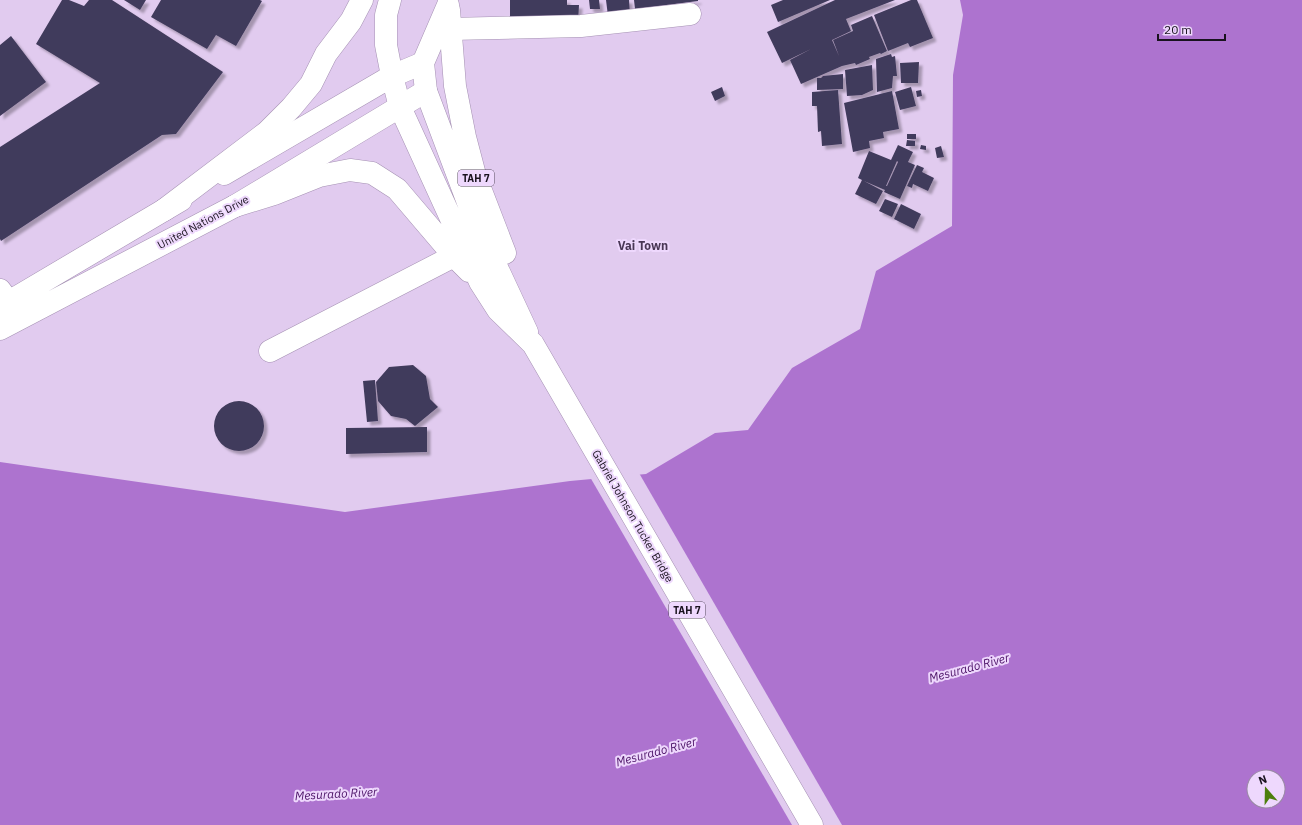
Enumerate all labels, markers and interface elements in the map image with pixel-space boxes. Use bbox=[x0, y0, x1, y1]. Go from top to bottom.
scale bar bbox=[1158, 16, 1225, 42]
text: 20 m bbox=[1164, 22, 1192, 37]
road number: TAH 7 bbox=[458, 170, 494, 186]
street label: United Nations Drive bbox=[155, 192, 251, 252]
district label: Vai Town bbox=[618, 238, 668, 253]
street label: Gabriel Johnson Tucker Bridge bbox=[589, 447, 677, 585]
road number: TAH 7 bbox=[669, 602, 705, 618]
water label: Mesurado River bbox=[927, 649, 1011, 685]
water label: Mesurado River bbox=[614, 733, 698, 769]
north arrow bbox=[1246, 769, 1286, 809]
text: N bbox=[1256, 772, 1269, 788]
water label: Mesurado River bbox=[294, 784, 378, 803]

